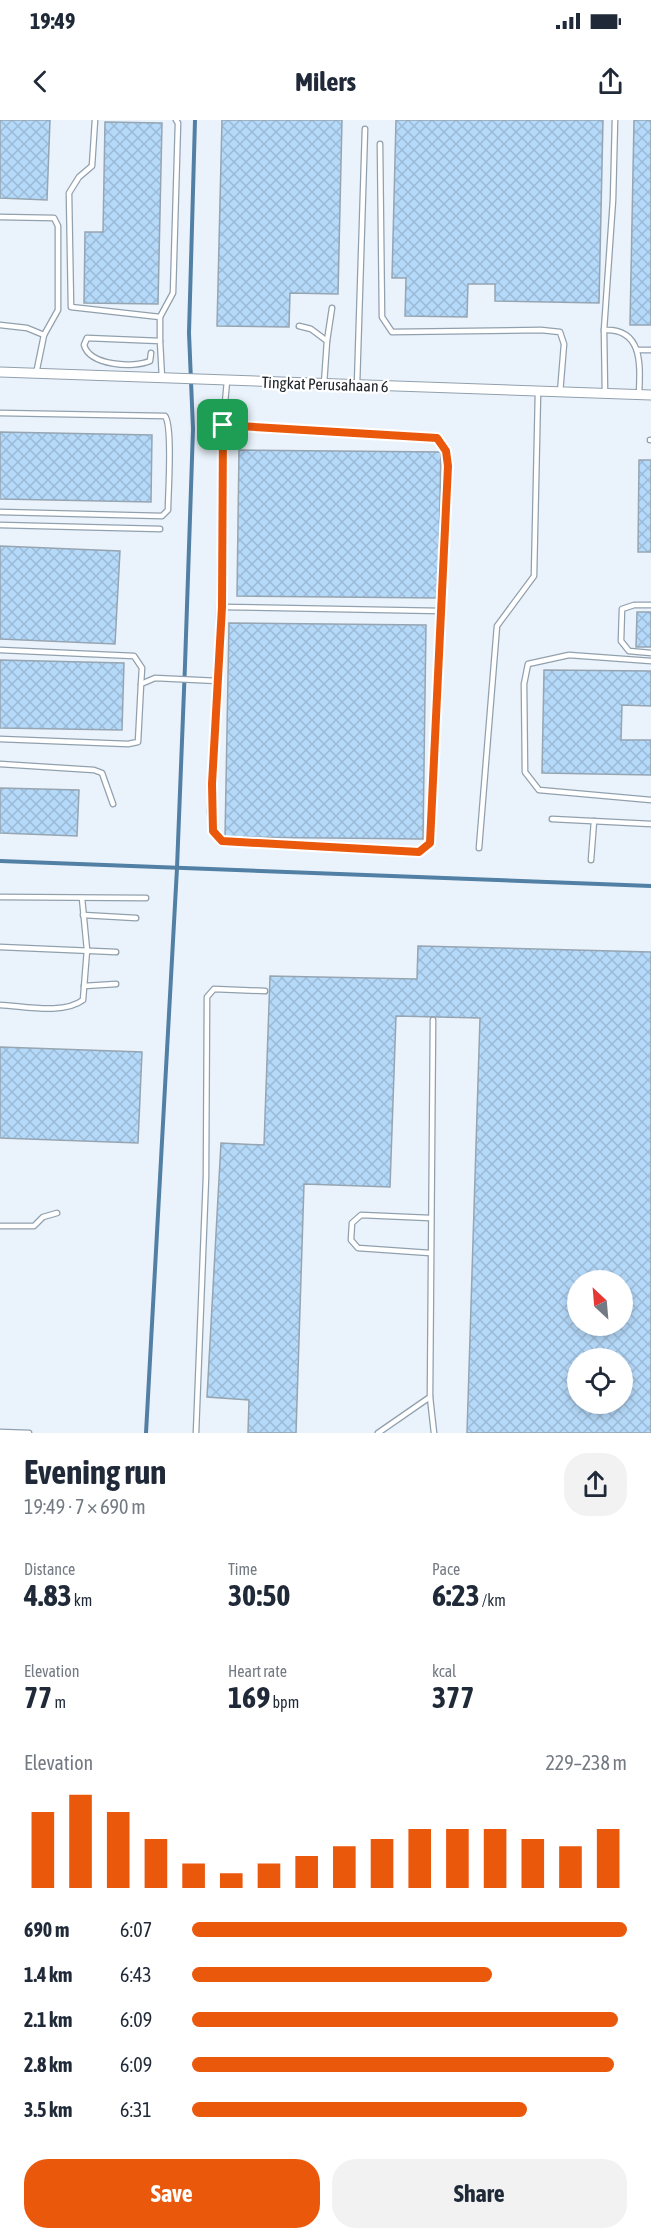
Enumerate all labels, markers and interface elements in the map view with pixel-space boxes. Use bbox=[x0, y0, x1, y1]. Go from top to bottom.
text: 19:49 bbox=[30, 8, 75, 34]
icon: back bbox=[24, 65, 57, 98]
icon: share bbox=[594, 65, 627, 98]
text: Milers bbox=[295, 66, 356, 97]
street label: Tingkat Perusahaan 6 bbox=[261, 373, 389, 396]
pin bbox=[197, 399, 248, 450]
icon: arrive bbox=[206, 408, 239, 441]
north arrow bbox=[567, 1270, 633, 1336]
map controls bbox=[567, 1270, 633, 1414]
button: locate bbox=[567, 1348, 633, 1414]
text: Evening run bbox=[24, 1453, 166, 1491]
button: share bbox=[564, 1453, 627, 1516]
text: 19:49 · 7 × 690 m bbox=[24, 1495, 146, 1518]
text: Distance bbox=[24, 1560, 75, 1578]
text: Time bbox=[228, 1560, 257, 1578]
text: Pace bbox=[432, 1560, 460, 1578]
text: 4.83 bbox=[24, 1578, 72, 1612]
text: 30:50 bbox=[228, 1578, 290, 1612]
text: 6:23 bbox=[432, 1578, 480, 1612]
text: km bbox=[72, 1591, 92, 1609]
text: /km bbox=[480, 1591, 506, 1609]
text: Elevation bbox=[24, 1662, 79, 1680]
text: Heart rate bbox=[228, 1662, 287, 1680]
text: kcal bbox=[432, 1662, 456, 1680]
text: 77 bbox=[24, 1680, 52, 1714]
text: 169 bbox=[228, 1680, 270, 1714]
text: 377 bbox=[432, 1680, 474, 1714]
text: m bbox=[52, 1693, 66, 1711]
text: bpm bbox=[270, 1693, 299, 1711]
text: Elevation bbox=[24, 1751, 93, 1774]
text: 229–238 m bbox=[545, 1751, 627, 1774]
text: 690 m bbox=[24, 1918, 69, 1941]
text: 6:07 bbox=[120, 1918, 152, 1941]
text: 1.4 km bbox=[24, 1963, 72, 1986]
text: 6:43 bbox=[120, 1963, 152, 1986]
text: 2.1 km bbox=[24, 2008, 72, 2031]
text: 6:09 bbox=[120, 2008, 152, 2031]
text: 2.8 km bbox=[24, 2053, 72, 2076]
text: 6:09 bbox=[120, 2053, 152, 2076]
text: 3.5 km bbox=[24, 2098, 72, 2121]
text: 6:31 bbox=[120, 2098, 152, 2121]
button: Save bbox=[24, 2159, 320, 2228]
button: Share bbox=[332, 2159, 627, 2228]

